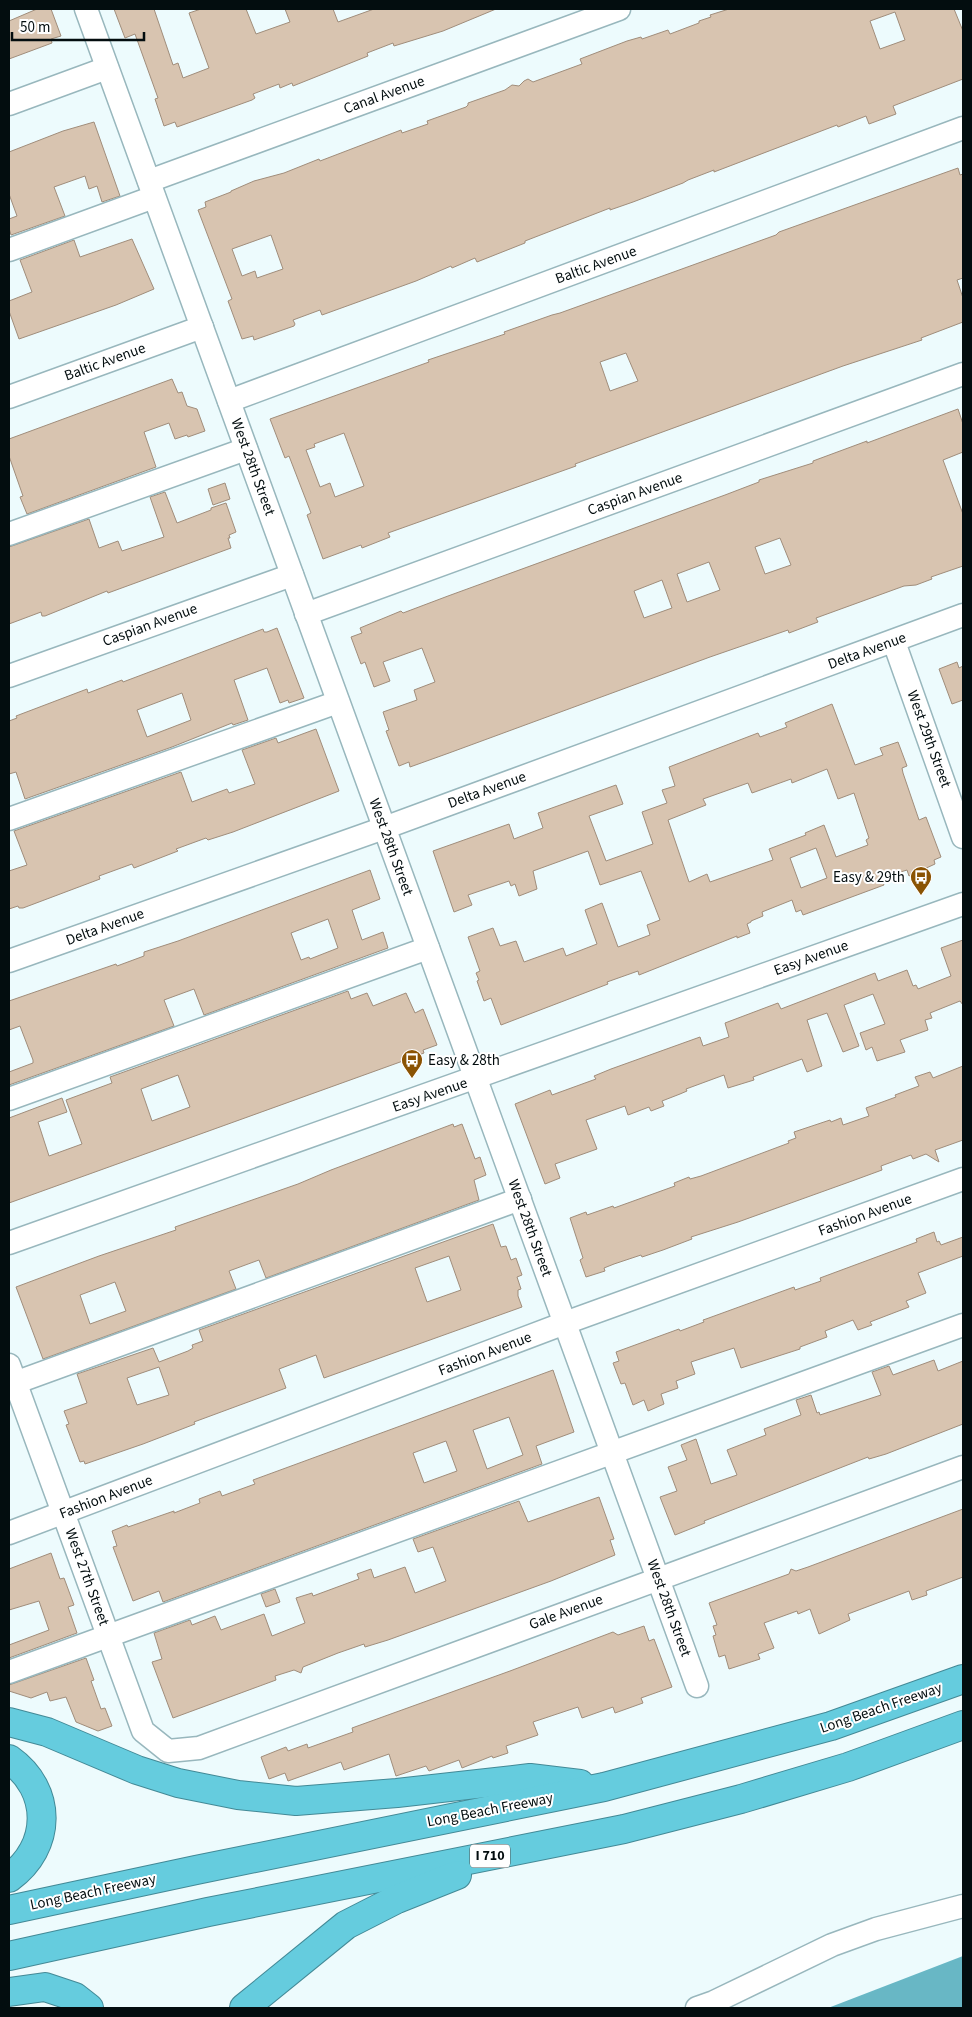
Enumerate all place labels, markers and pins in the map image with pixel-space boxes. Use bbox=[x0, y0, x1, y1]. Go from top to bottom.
bus stop icon: Easy & 29th bbox=[909, 865, 933, 896]
place label: Easy & 29th bbox=[833, 867, 905, 888]
bus stop icon: Easy & 28th bbox=[400, 1048, 424, 1079]
place label: Easy & 28th bbox=[428, 1050, 500, 1071]

